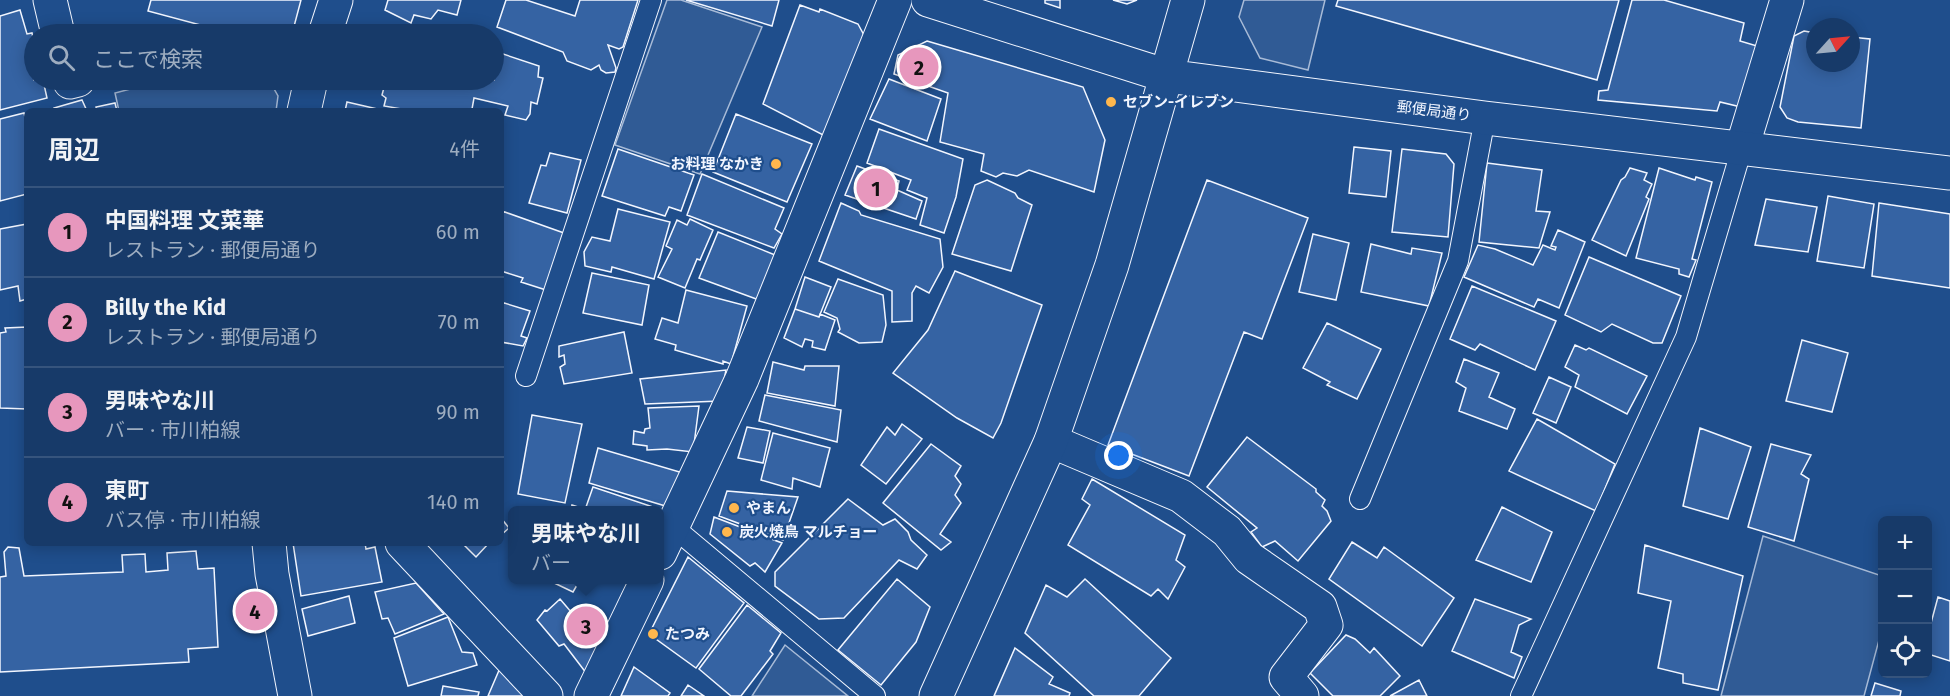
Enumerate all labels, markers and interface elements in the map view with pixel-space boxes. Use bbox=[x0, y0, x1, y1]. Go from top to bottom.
north arrow bbox=[1806, 18, 1860, 72]
search box bbox=[24, 24, 504, 90]
icon: search bbox=[45, 41, 78, 74]
pin: 2 bbox=[900, 44, 938, 90]
text: ここで検索 bbox=[93, 46, 203, 73]
place label: セブン-イレブン bbox=[1123, 93, 1234, 111]
marker: セブン-イレブン bbox=[1104, 95, 1118, 109]
street label: 郵便局通り bbox=[1396, 97, 1472, 125]
text: 周辺 bbox=[48, 135, 100, 166]
text: 4件 bbox=[449, 137, 480, 161]
place label: お料理 なかき bbox=[670, 155, 764, 173]
marker: お料理 なかき bbox=[769, 157, 783, 171]
pin: 1 bbox=[856, 166, 896, 210]
text: 中国料理 文菜華 bbox=[105, 207, 264, 234]
text: 1 bbox=[63, 220, 72, 244]
text: 60 m bbox=[436, 220, 480, 244]
text: レストラン · 郵便局通り bbox=[105, 238, 320, 262]
text: Billy the Kid bbox=[105, 294, 226, 321]
text: 2 bbox=[62, 310, 73, 334]
text: 70 m bbox=[438, 310, 480, 334]
text: レストラン · 郵便局通り bbox=[105, 325, 320, 349]
text: 男味やな川 bbox=[105, 387, 215, 414]
text: 3 bbox=[62, 400, 73, 424]
text: 90 m bbox=[436, 400, 480, 424]
text: バー · 市川柏線 bbox=[105, 418, 240, 442]
your location bbox=[1104, 441, 1133, 470]
text: 東町 bbox=[105, 477, 149, 504]
text: 4 bbox=[62, 490, 73, 514]
text: 140 m bbox=[427, 490, 480, 514]
place label: やまん bbox=[746, 499, 791, 517]
marker: やまん bbox=[727, 501, 741, 515]
popup bbox=[508, 506, 664, 584]
text: バス停 · 市川柏線 bbox=[105, 508, 260, 532]
map controls bbox=[1878, 516, 1932, 678]
button: + bbox=[1878, 516, 1932, 570]
text: 男味やな川 bbox=[531, 520, 641, 547]
place label: 炭火焼鳥 マルチョー bbox=[739, 523, 878, 541]
marker: 炭火焼鳥 マルチョー bbox=[720, 525, 734, 539]
text: バー bbox=[531, 551, 571, 575]
button: − bbox=[1878, 570, 1932, 624]
pin: 4 bbox=[236, 588, 274, 634]
pin: 3 bbox=[566, 604, 606, 648]
button: locate bbox=[1878, 624, 1932, 678]
place label: たつみ bbox=[665, 625, 710, 643]
marker: たつみ bbox=[646, 627, 660, 641]

